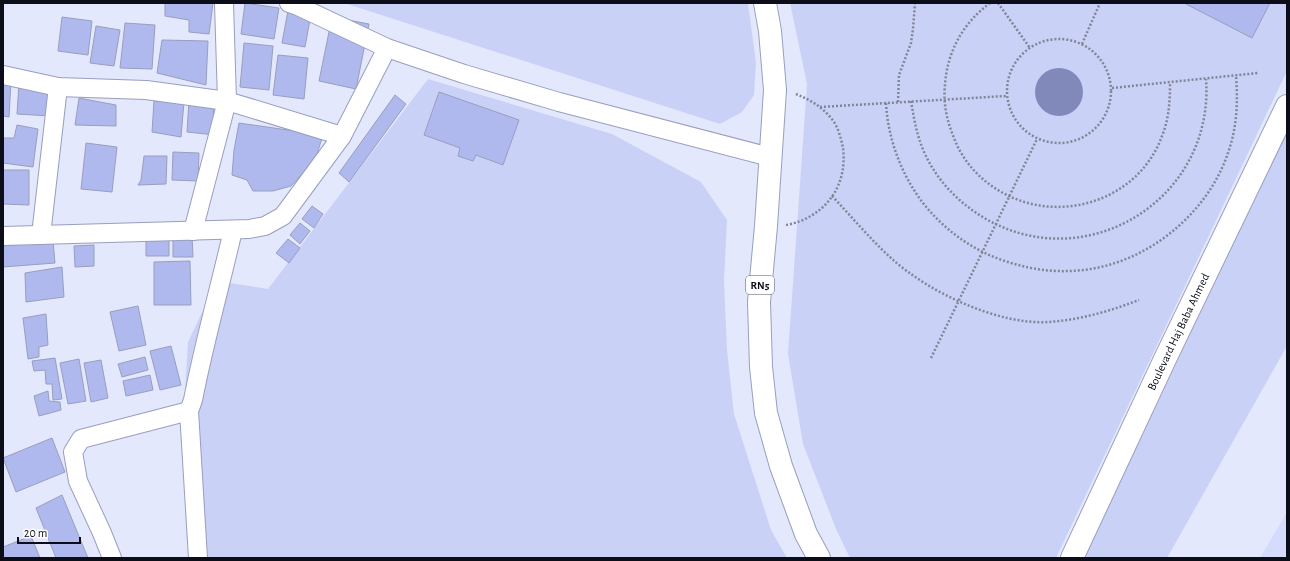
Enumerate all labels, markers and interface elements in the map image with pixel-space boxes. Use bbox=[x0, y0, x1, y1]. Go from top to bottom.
street label: Boulevard Haj Baba Ahmed bbox=[1145, 271, 1211, 392]
road number: RN5 bbox=[746, 276, 774, 294]
scale bar bbox=[18, 519, 80, 545]
text: 20 m bbox=[24, 527, 47, 539]

